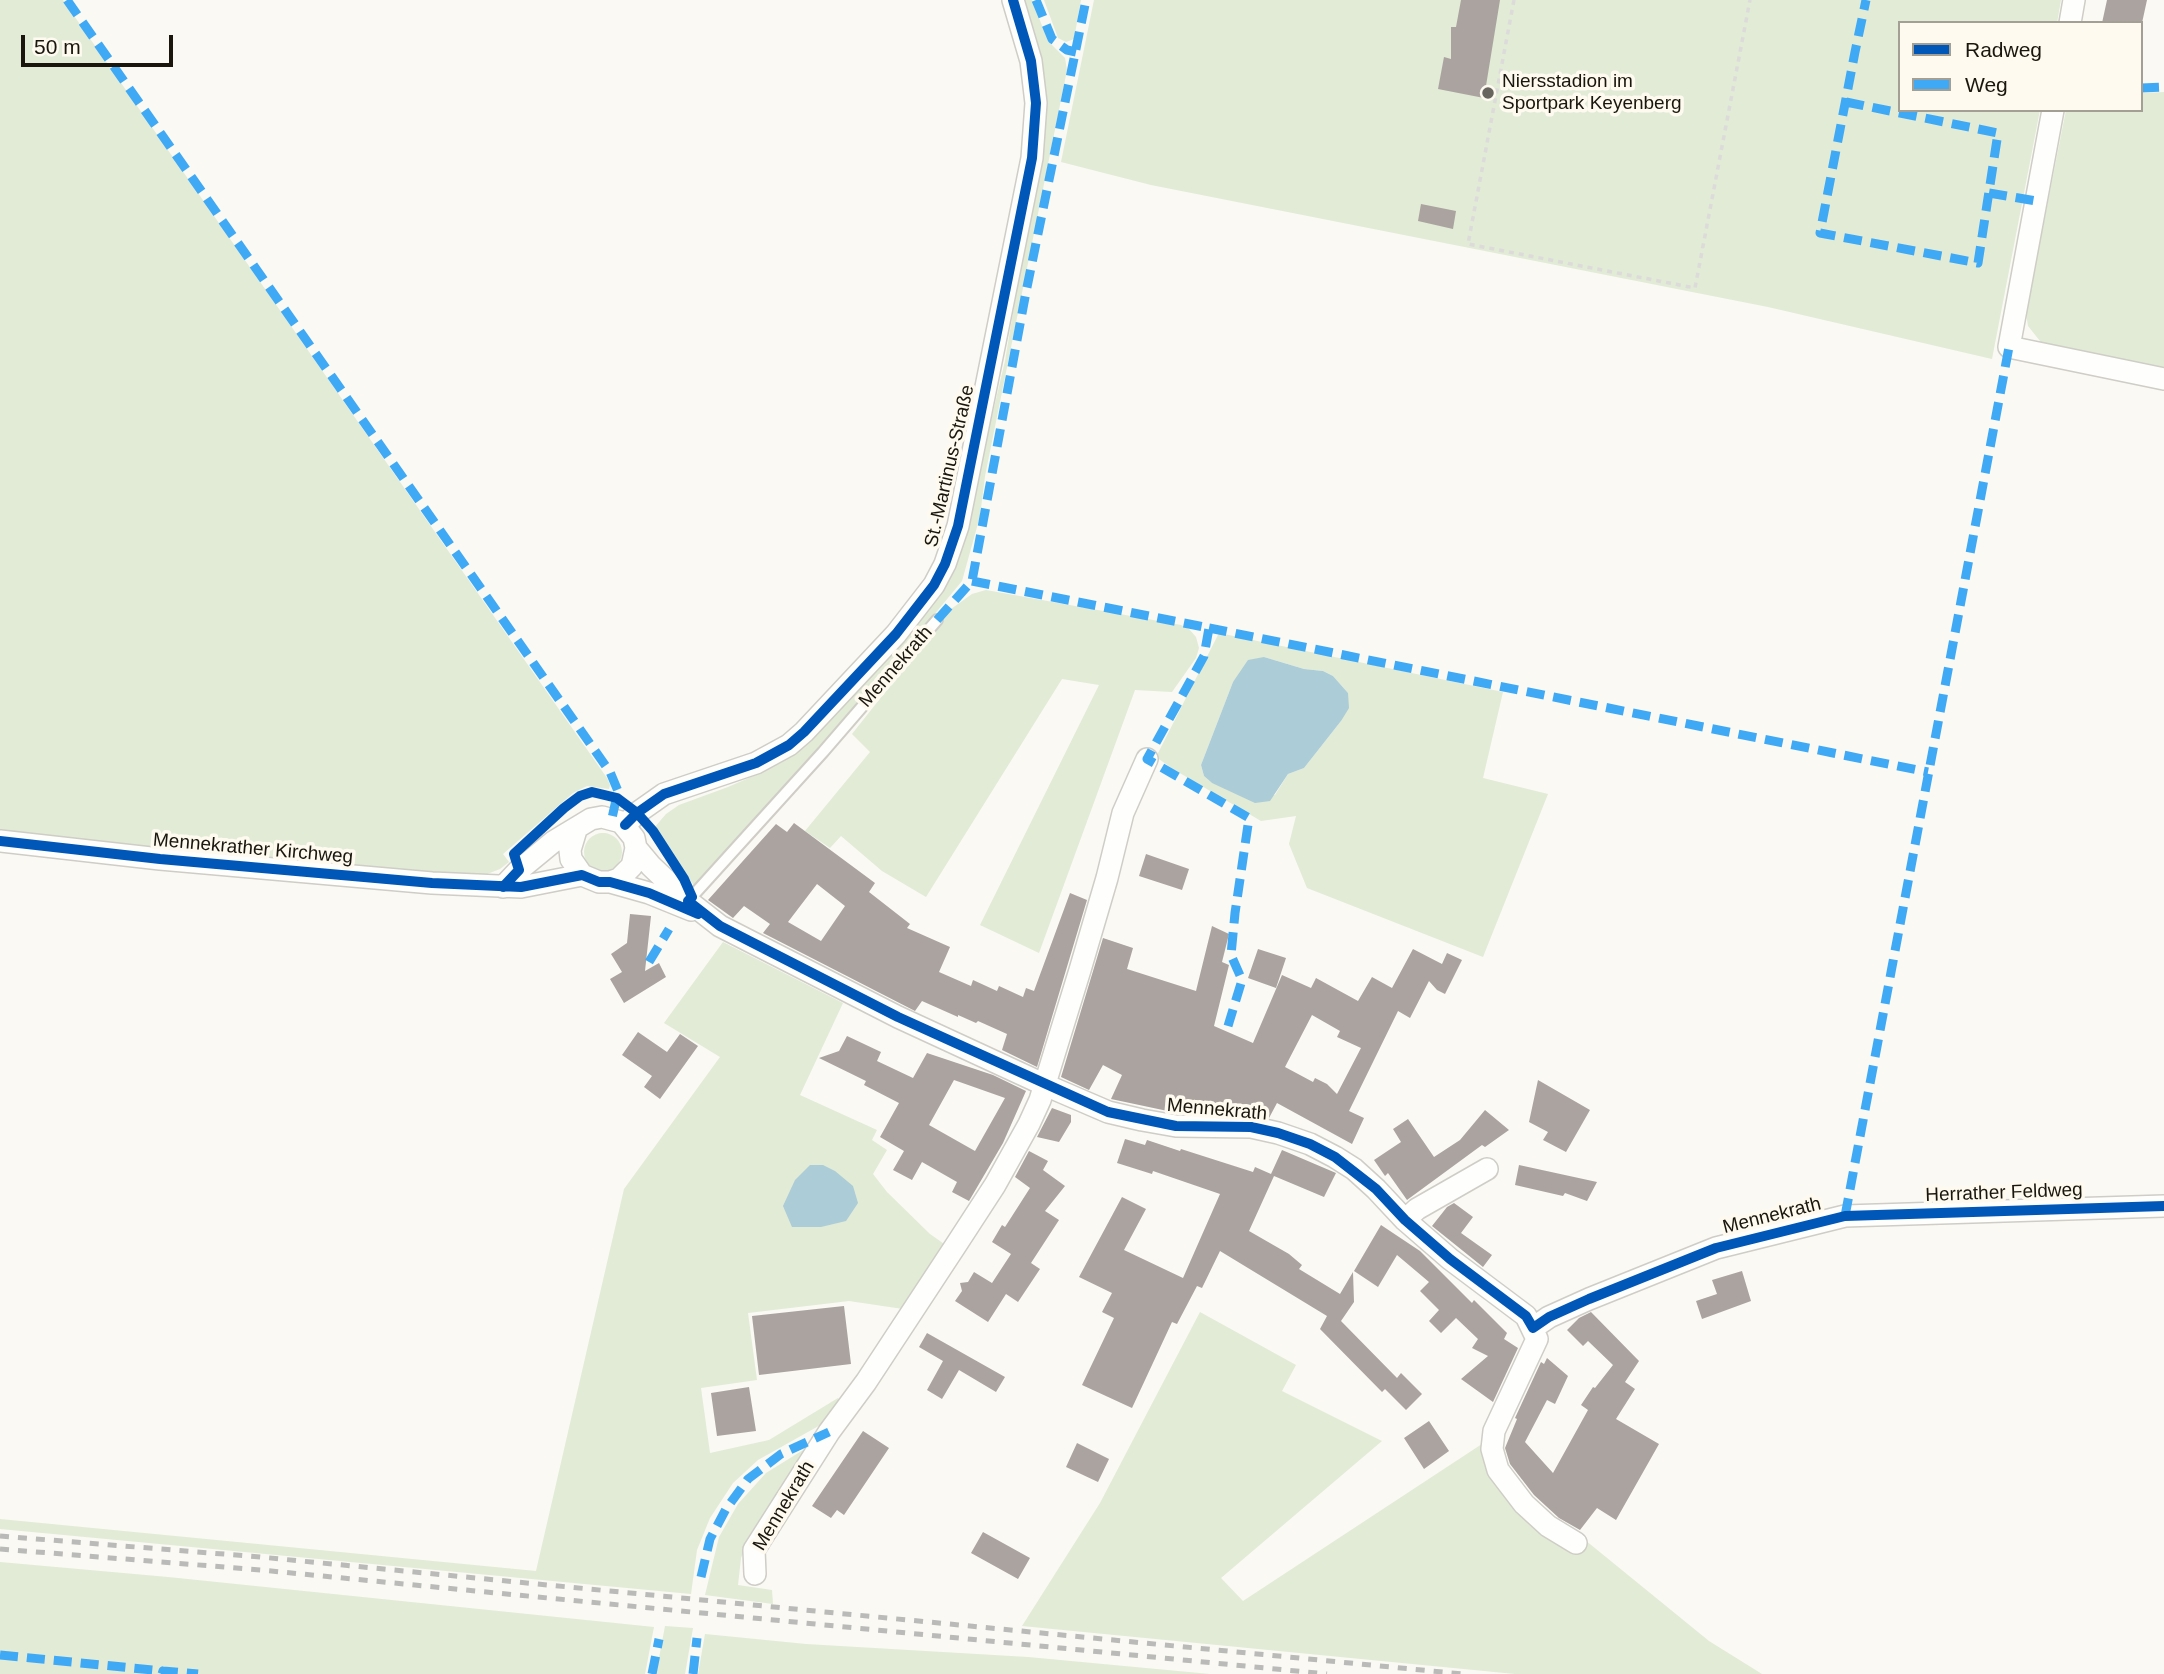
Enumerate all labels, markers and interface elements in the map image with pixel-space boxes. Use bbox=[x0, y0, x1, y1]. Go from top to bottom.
scale bar bbox=[24, 21, 177, 65]
legend bbox=[1898, 21, 2143, 112]
text: 50 m bbox=[34, 35, 81, 58]
text: Radweg bbox=[1965, 38, 2042, 61]
place label: Niersstadion im Sportpark Keyenberg bbox=[1502, 71, 1682, 115]
text: Weg bbox=[1965, 73, 2008, 96]
marker: Niersstadion im Sportpark Keyenberg bbox=[1480, 85, 1496, 101]
street label: St.-Martinus-Straße bbox=[920, 383, 980, 549]
street label: Mennekrath bbox=[854, 622, 938, 712]
street label: Mennekrather Kirchweg bbox=[152, 829, 354, 869]
street label: Mennekrath bbox=[1166, 1094, 1268, 1126]
street label: Herrather Feldweg bbox=[1925, 1179, 2083, 1207]
street label: Mennekrath bbox=[1721, 1193, 1823, 1239]
street label: Mennekrath bbox=[748, 1457, 820, 1555]

